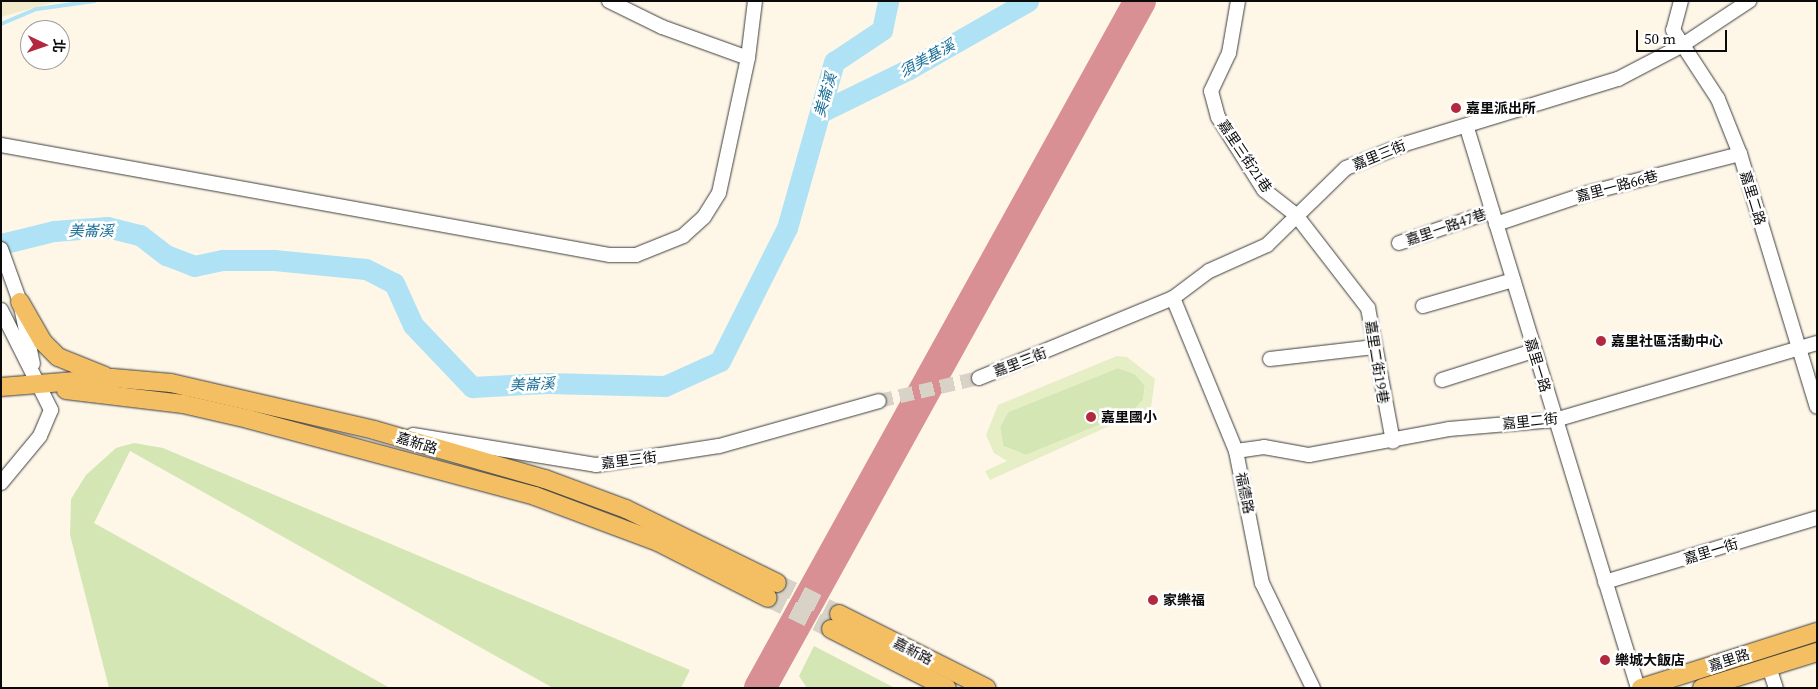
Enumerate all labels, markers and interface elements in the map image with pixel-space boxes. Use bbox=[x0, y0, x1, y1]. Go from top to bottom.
north arrow bbox=[20, 20, 70, 70]
scale bar bbox=[1638, 20, 1729, 52]
text: 50 m bbox=[1644, 28, 1676, 49]
water label: 須美基溪 bbox=[896, 36, 958, 80]
text: 北 bbox=[49, 38, 69, 53]
water label: 美崙溪 bbox=[810, 71, 840, 119]
place label: 嘉里派出所 bbox=[1466, 100, 1536, 116]
marker: 嘉里派出所 bbox=[1450, 102, 1462, 114]
street label: 嘉里三街21巷 bbox=[1215, 116, 1275, 196]
street label: 嘉里三街 bbox=[1350, 137, 1408, 173]
street label: 嘉里一路66巷 bbox=[1574, 167, 1660, 205]
street label: 嘉里二路 bbox=[1737, 169, 1769, 227]
street label: 嘉里一路47巷 bbox=[1404, 205, 1488, 249]
water label: 美崙溪 bbox=[69, 222, 113, 240]
street label: 嘉里二街19巷 bbox=[1362, 319, 1392, 405]
place label: 嘉里社區活動中心 bbox=[1611, 333, 1723, 349]
marker: 嘉里社區活動中心 bbox=[1595, 335, 1607, 347]
street label: 嘉里一路 bbox=[1522, 336, 1554, 394]
street label: 嘉里三街 bbox=[991, 344, 1049, 380]
water label: 美崙溪 bbox=[509, 374, 555, 394]
place label: 嘉里國小 bbox=[1101, 409, 1157, 425]
street label: 嘉里二街 bbox=[1501, 410, 1559, 432]
marker: 嘉里國小 bbox=[1085, 411, 1097, 423]
street label: 嘉新路 bbox=[394, 429, 440, 457]
street label: 嘉里三街 bbox=[600, 448, 658, 472]
street label: 福德路 bbox=[1232, 471, 1258, 515]
street label: 嘉里一街 bbox=[1682, 535, 1740, 567]
place label: 家樂福 bbox=[1163, 592, 1205, 608]
marker: 家樂福 bbox=[1147, 594, 1159, 606]
street label: 嘉新路 bbox=[890, 634, 936, 668]
street label: 嘉里路 bbox=[1706, 646, 1752, 674]
place label: 樂城大飯店 bbox=[1615, 652, 1685, 668]
marker: 樂城大飯店 bbox=[1599, 654, 1611, 666]

